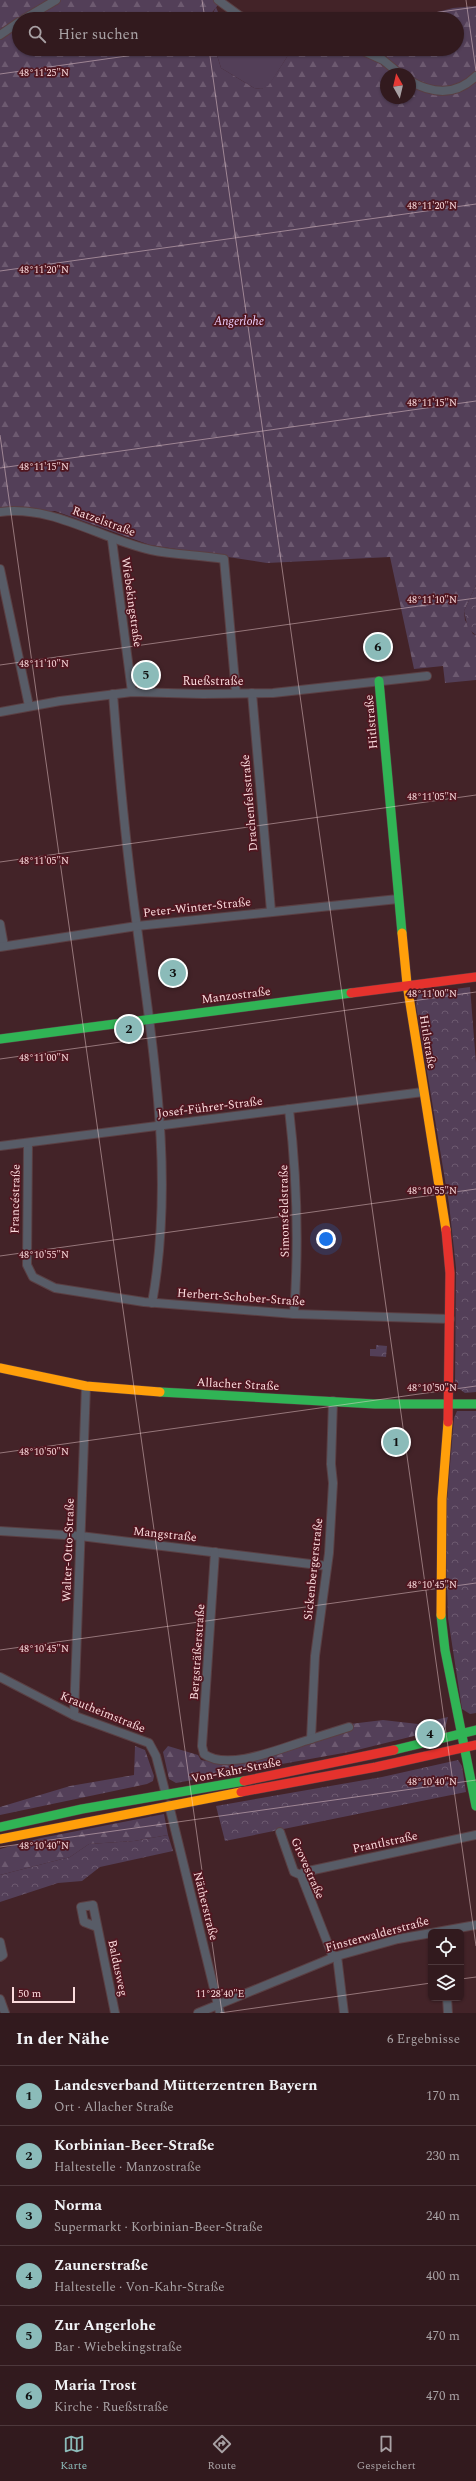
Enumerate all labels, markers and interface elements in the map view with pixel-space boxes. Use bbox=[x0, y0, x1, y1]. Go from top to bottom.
search box bbox=[12, 12, 464, 56]
icon: search bbox=[26, 23, 48, 45]
text: Hier suchen bbox=[58, 23, 139, 46]
text: 48°11'25"N bbox=[19, 65, 69, 81]
north arrow bbox=[380, 68, 416, 104]
text: 48°11'20"N bbox=[407, 198, 457, 214]
text: 48°11'20"N bbox=[19, 262, 69, 278]
park label: Angerlohe bbox=[213, 312, 264, 331]
text: 48°11'15"N bbox=[407, 395, 457, 411]
text: 48°11'15"N bbox=[19, 459, 69, 475]
street label: Ratzelstraße bbox=[69, 501, 138, 542]
street label: Wiebekingstraße bbox=[116, 556, 147, 648]
text: 48°11'10"N bbox=[407, 592, 457, 608]
pin: 6 bbox=[365, 632, 391, 662]
text: 48°11'10"N bbox=[19, 656, 69, 672]
pin: 5 bbox=[133, 660, 159, 690]
street label: Rueßstraße bbox=[183, 672, 244, 691]
street label: Hitlstraße bbox=[360, 694, 383, 750]
street label: Drachenfelsstraße bbox=[236, 753, 263, 852]
text: 48°11'05"N bbox=[407, 789, 457, 805]
text: 48°11'05"N bbox=[19, 853, 69, 869]
street label: Peter-Winter-Straße bbox=[142, 892, 252, 923]
pin: 3 bbox=[160, 958, 186, 988]
street label: Manzostraße bbox=[200, 982, 272, 1009]
text: 48°11'00"N bbox=[407, 986, 457, 1002]
pin: 2 bbox=[116, 1014, 142, 1044]
street label: Hitlstraße bbox=[414, 1014, 441, 1071]
text: 48°11'00"N bbox=[19, 1050, 69, 1066]
street label: Josef-Führer-Straße bbox=[156, 1092, 264, 1123]
street label: Francéstraße bbox=[5, 1164, 26, 1234]
street label: Simonsfeldstraße bbox=[274, 1164, 295, 1257]
text: 48°10'55"N bbox=[407, 1183, 457, 1199]
your location bbox=[316, 1229, 336, 1249]
text: 48°10'55"N bbox=[19, 1247, 69, 1263]
street label: Herbert-Schober-Straße bbox=[176, 1284, 306, 1311]
street label: Allacher Straße bbox=[196, 1373, 280, 1396]
text: 48°10'50"N bbox=[407, 1380, 457, 1396]
pin: 1 bbox=[383, 1427, 409, 1457]
text: 48°10'50"N bbox=[19, 1444, 69, 1460]
street label: Walter-Otto-Straße bbox=[57, 1498, 80, 1602]
street label: Sickenbergerstraße bbox=[299, 1517, 328, 1621]
street label: Mangstraße bbox=[132, 1522, 198, 1547]
text: 48°10'45"N bbox=[407, 1577, 457, 1593]
street label: Bergsträßerstraße bbox=[185, 1603, 210, 1701]
text: 48°10'45"N bbox=[19, 1641, 69, 1657]
street label: Krautheimstraße bbox=[57, 1687, 148, 1738]
pin: 4 bbox=[417, 1719, 443, 1749]
street label: Von-Kahr-Straße bbox=[190, 1752, 283, 1789]
text: 48°10'40"N bbox=[407, 1774, 457, 1790]
street label: Prantlstraße bbox=[351, 1826, 420, 1859]
street label: Grovestraße bbox=[286, 1835, 330, 1902]
text: 48°10'40"N bbox=[19, 1838, 69, 1854]
street label: Nätherstraße bbox=[188, 1870, 223, 1943]
street label: Finsterwalderstraße bbox=[323, 1911, 431, 1957]
map controls bbox=[428, 1929, 464, 2001]
button: locate bbox=[428, 1929, 464, 1965]
street label: Baldusweg bbox=[102, 1938, 133, 1998]
button: layers bbox=[428, 1965, 464, 2001]
scale bar bbox=[12, 1985, 75, 2004]
text: 50 m bbox=[18, 1985, 41, 2002]
text: 11°28'40"E bbox=[196, 1986, 244, 2002]
text: In der Nähe bbox=[16, 2026, 109, 2052]
text: 6 Ergebnisse bbox=[387, 2029, 460, 2049]
text: Landesverband Mütterzentren Bayern bbox=[54, 2074, 317, 2097]
text: 1 bbox=[25, 2086, 33, 2106]
text: 170 m bbox=[426, 2086, 460, 2106]
text: Ort · Allacher Straße bbox=[54, 2097, 174, 2117]
text: Korbinian-Beer-Straße bbox=[54, 2134, 214, 2157]
text: 2 bbox=[25, 2146, 33, 2166]
text: 230 m bbox=[426, 2146, 460, 2166]
text: Haltestelle · Manzostraße bbox=[54, 2157, 201, 2177]
text: Norma bbox=[54, 2194, 102, 2217]
text: 3 bbox=[25, 2206, 33, 2226]
text: 240 m bbox=[426, 2206, 460, 2226]
text: Supermarkt · Korbinian-Beer-Straße bbox=[54, 2217, 263, 2237]
text: Zaunerstraße bbox=[54, 2254, 148, 2277]
text: 4 bbox=[25, 2266, 33, 2286]
text: 400 m bbox=[426, 2266, 460, 2286]
text: Haltestelle · Von-Kahr-Straße bbox=[54, 2277, 224, 2297]
text: Zur Angerlohe bbox=[54, 2314, 156, 2337]
text: 5 bbox=[25, 2326, 33, 2346]
text: 470 m bbox=[426, 2326, 460, 2346]
text: Bar · Wiebekingstraße bbox=[54, 2337, 182, 2357]
text: Maria Trost bbox=[54, 2374, 137, 2397]
text: 6 bbox=[25, 2386, 33, 2406]
text: 470 m bbox=[426, 2386, 460, 2406]
text: Kirche · Rueßstraße bbox=[54, 2397, 168, 2417]
tab: Karte bbox=[60, 2433, 87, 2474]
tab: Route bbox=[208, 2433, 236, 2474]
tab: Gespeichert bbox=[357, 2433, 416, 2474]

